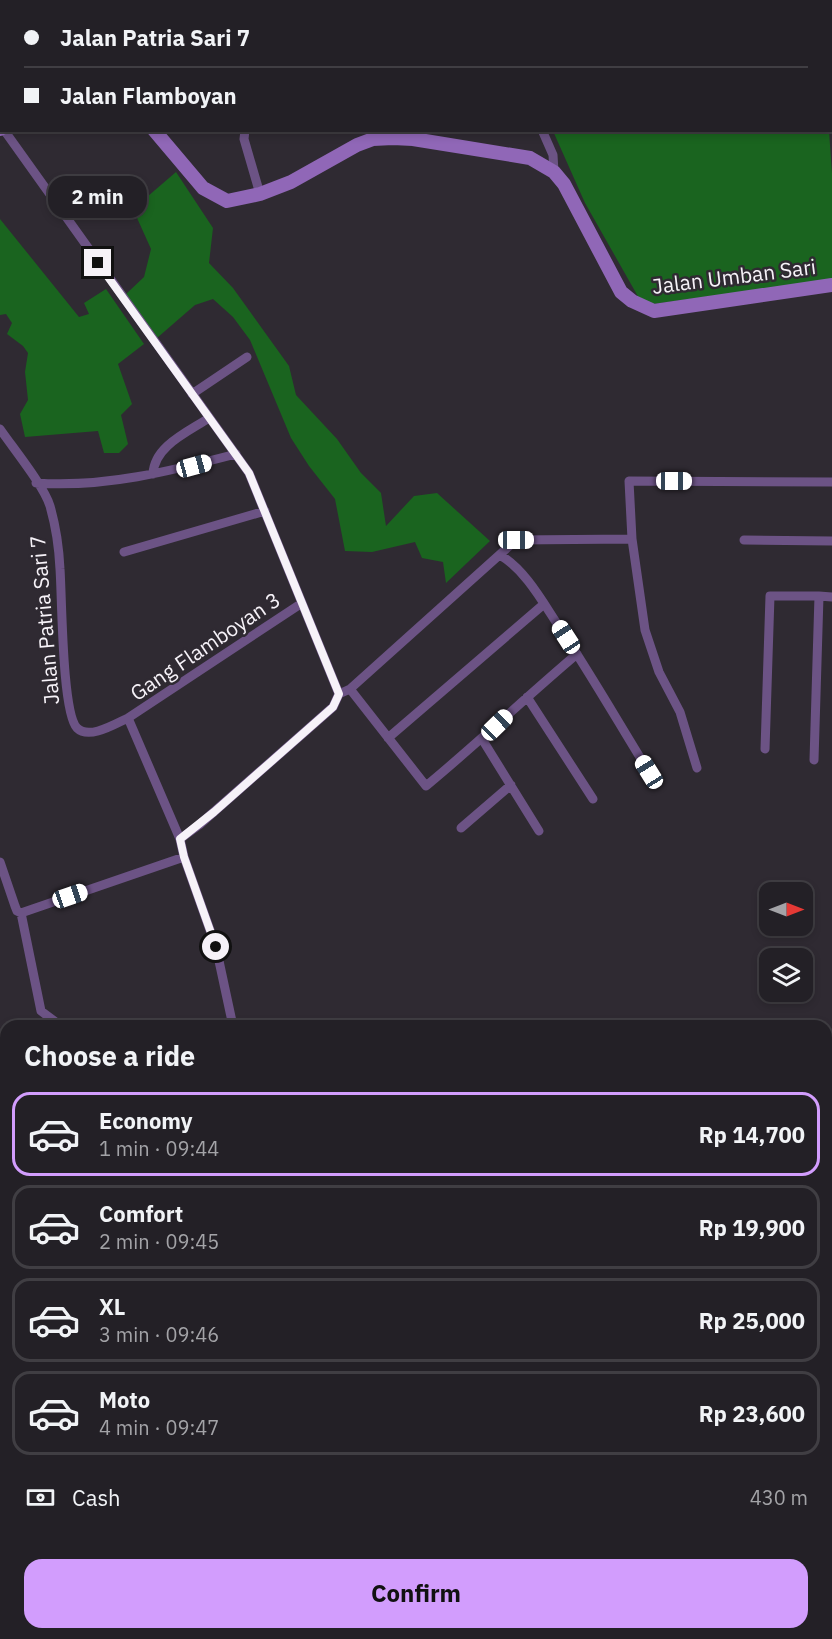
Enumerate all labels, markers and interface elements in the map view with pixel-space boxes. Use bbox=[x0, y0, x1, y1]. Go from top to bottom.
text: Jalan Patria Sari 7 bbox=[60, 23, 250, 52]
text: Jalan Flamboyan bbox=[60, 81, 237, 110]
callout: 2 min bbox=[48, 176, 148, 218]
text: 2 min bbox=[71, 183, 124, 210]
route end bbox=[84, 249, 111, 276]
street label: Jalan Umban Sari bbox=[650, 252, 818, 300]
car bbox=[174, 453, 214, 479]
car bbox=[656, 472, 692, 490]
car bbox=[498, 531, 534, 549]
street label: Jalan Patria Sari 7 bbox=[23, 534, 65, 706]
street label: Gang Flamboyan 3 bbox=[124, 585, 286, 707]
car bbox=[549, 617, 583, 657]
car bbox=[478, 706, 516, 744]
car bbox=[632, 752, 666, 792]
car bbox=[50, 882, 90, 910]
north arrow bbox=[759, 882, 813, 936]
map controls bbox=[759, 882, 813, 1002]
route start bbox=[202, 933, 229, 960]
button: layers bbox=[759, 948, 813, 1002]
text: Choose a ride bbox=[24, 1038, 195, 1073]
text: Economy bbox=[99, 1106, 193, 1135]
icon: car bbox=[27, 1107, 81, 1161]
text: Rp 14,700 bbox=[699, 1120, 805, 1149]
text: 1 min · 09:44 bbox=[99, 1135, 219, 1162]
text: Comfort bbox=[99, 1199, 183, 1228]
icon: car bbox=[27, 1200, 81, 1254]
text: Rp 19,900 bbox=[699, 1213, 805, 1242]
text: 2 min · 09:45 bbox=[99, 1228, 219, 1255]
text: XL bbox=[99, 1292, 125, 1321]
icon: car bbox=[27, 1293, 81, 1347]
text: Rp 25,000 bbox=[699, 1306, 805, 1335]
text: 3 min · 09:46 bbox=[99, 1321, 219, 1348]
text: Moto bbox=[99, 1385, 150, 1414]
icon: car bbox=[27, 1386, 81, 1440]
text: Rp 23,600 bbox=[699, 1399, 805, 1428]
text: 4 min · 09:47 bbox=[99, 1414, 219, 1441]
icon: cash bbox=[24, 1481, 57, 1514]
text: Cash bbox=[72, 1483, 121, 1512]
text: 430 m bbox=[750, 1484, 808, 1511]
button: Confirm bbox=[24, 1559, 808, 1628]

